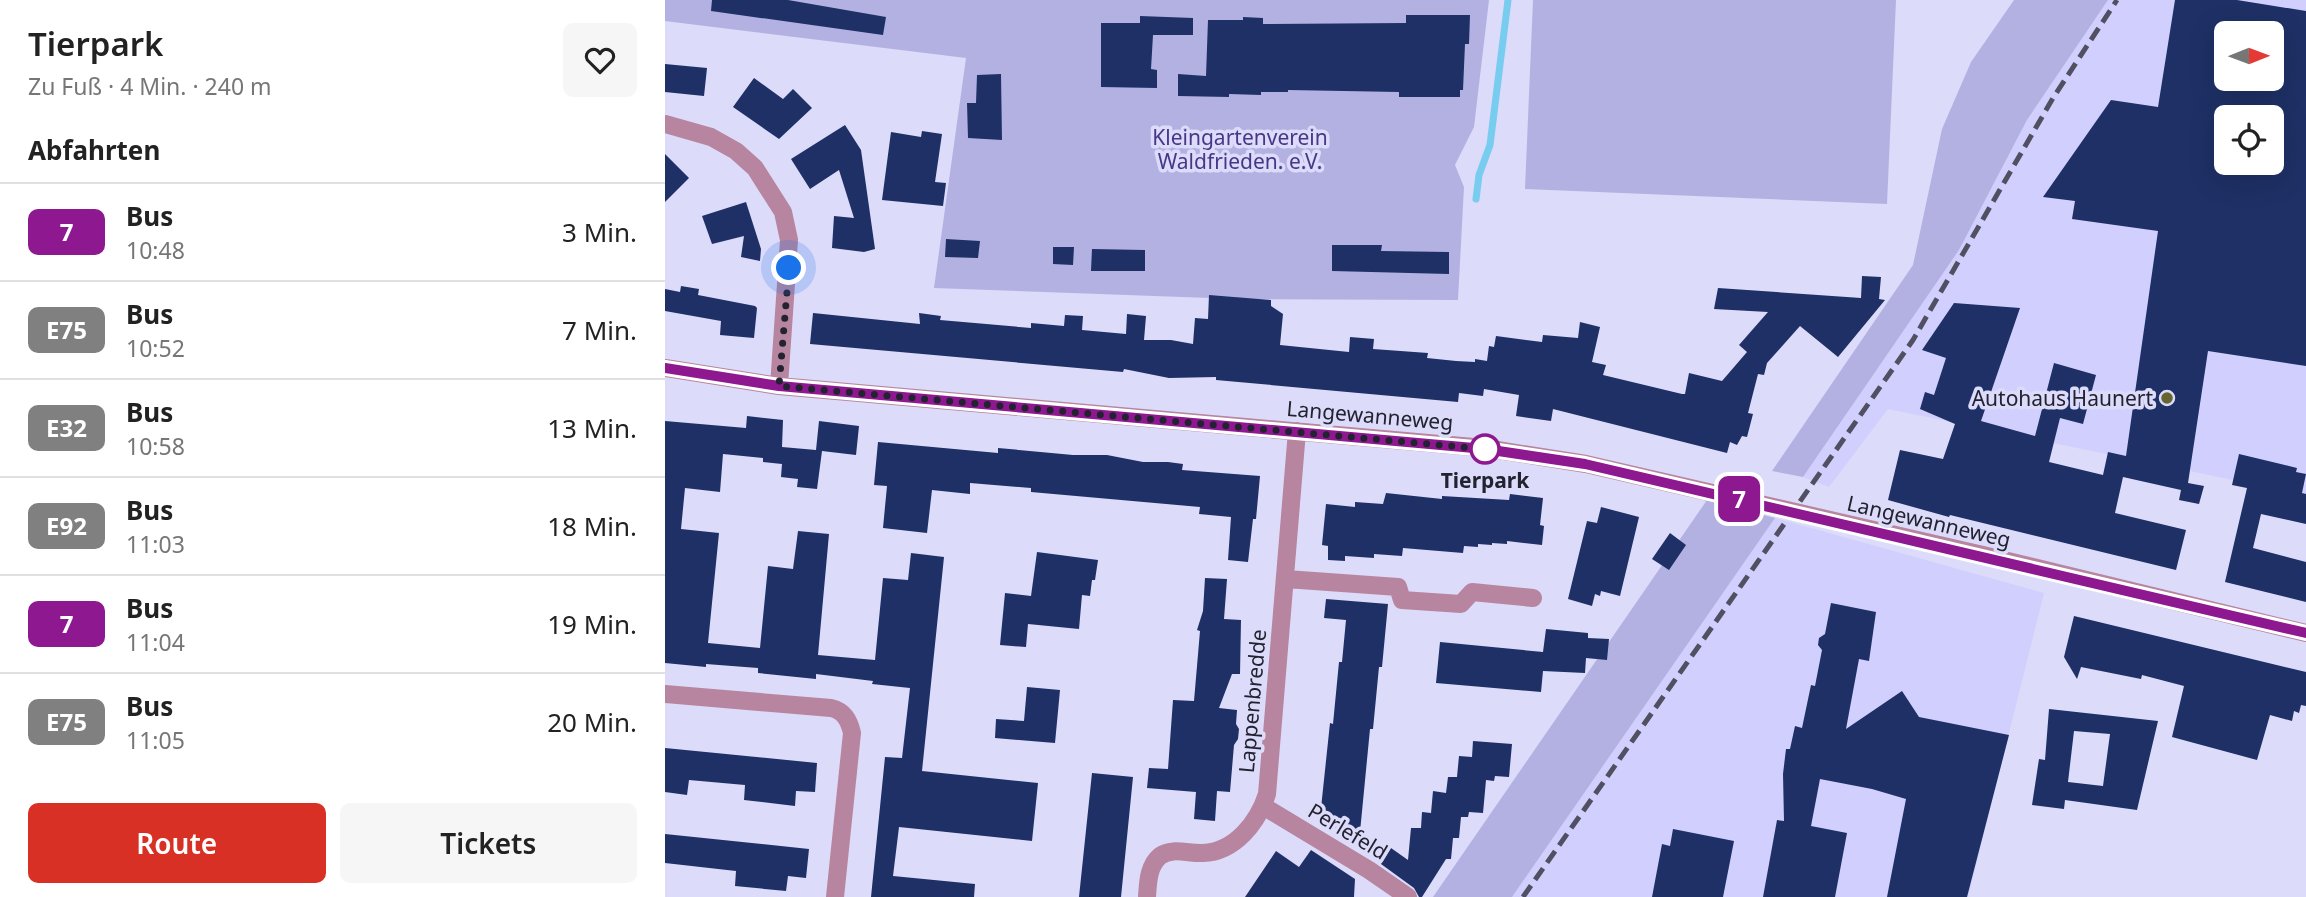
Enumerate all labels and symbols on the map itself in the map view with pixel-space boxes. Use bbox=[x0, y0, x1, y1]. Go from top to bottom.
north arrow bbox=[2214, 21, 2284, 91]
park label: Kleingartenverein Waldfrieden. e.V. bbox=[1152, 123, 1328, 175]
your location bbox=[771, 250, 806, 285]
place label: Autohaus Haunert bbox=[1972, 384, 2153, 412]
marker: Autohaus Haunert bbox=[2159, 390, 2175, 406]
street label: Langewanneweg bbox=[1286, 394, 1454, 436]
marker: Tierpark bbox=[1470, 434, 1500, 464]
place label: Tierpark bbox=[1441, 466, 1530, 494]
line badge: 7 bbox=[1716, 476, 1762, 522]
street label: Langewanneweg bbox=[1844, 489, 2014, 553]
street label: Lappenbredde bbox=[1232, 628, 1272, 774]
street label: Perlefeld bbox=[1303, 796, 1393, 866]

